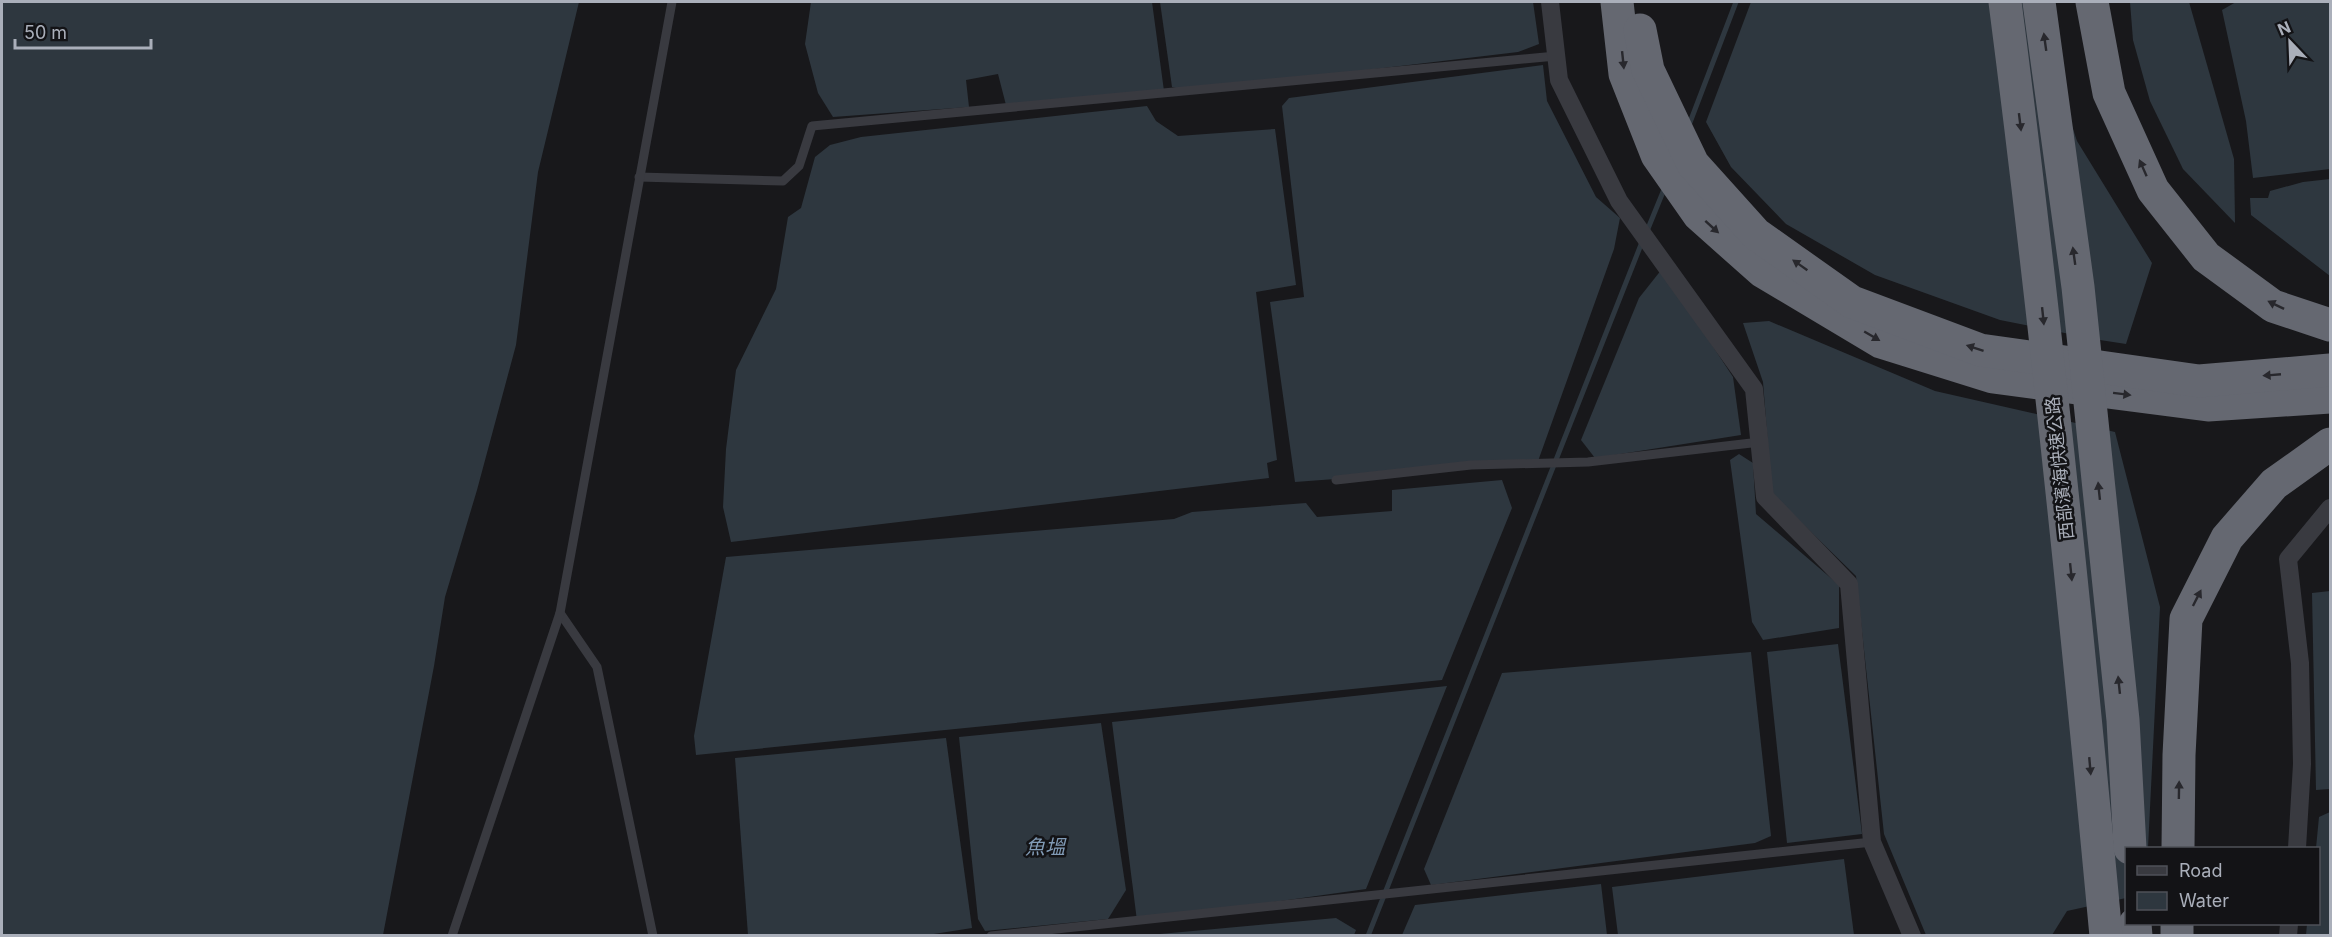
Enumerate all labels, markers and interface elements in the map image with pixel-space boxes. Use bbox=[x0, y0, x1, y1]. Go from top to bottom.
scale bar bbox=[15, 12, 152, 50]
north arrow bbox=[2260, 12, 2320, 72]
text: N bbox=[2275, 17, 2294, 40]
text: 50 m bbox=[24, 22, 67, 43]
one-way arrow bbox=[2040, 32, 2049, 51]
one-way arrow bbox=[1618, 50, 1628, 69]
one-way arrow bbox=[2016, 113, 2025, 132]
one-way arrow bbox=[2138, 159, 2147, 176]
one-way arrow bbox=[1704, 220, 1719, 233]
one-way arrow bbox=[2070, 246, 2079, 265]
one-way arrow bbox=[1792, 260, 1807, 272]
one-way arrow bbox=[2267, 301, 2284, 310]
one-way arrow bbox=[2038, 306, 2048, 325]
one-way arrow bbox=[1864, 331, 1880, 342]
one-way arrow bbox=[1966, 342, 1984, 352]
one-way arrow bbox=[2263, 370, 2282, 380]
one-way arrow bbox=[2113, 389, 2132, 399]
street label: 西部濱海快速公路 bbox=[2042, 395, 2077, 541]
one-way arrow bbox=[2094, 482, 2104, 501]
one-way arrow bbox=[2066, 563, 2076, 582]
one-way arrow bbox=[2192, 589, 2202, 606]
one-way arrow bbox=[2114, 676, 2124, 695]
one-way arrow bbox=[2086, 757, 2095, 776]
one-way arrow bbox=[2174, 781, 2184, 800]
water label: 魚塭 bbox=[1025, 835, 1067, 859]
legend bbox=[2125, 847, 2320, 925]
text: Road bbox=[2179, 860, 2222, 881]
text: Water bbox=[2179, 890, 2229, 911]

